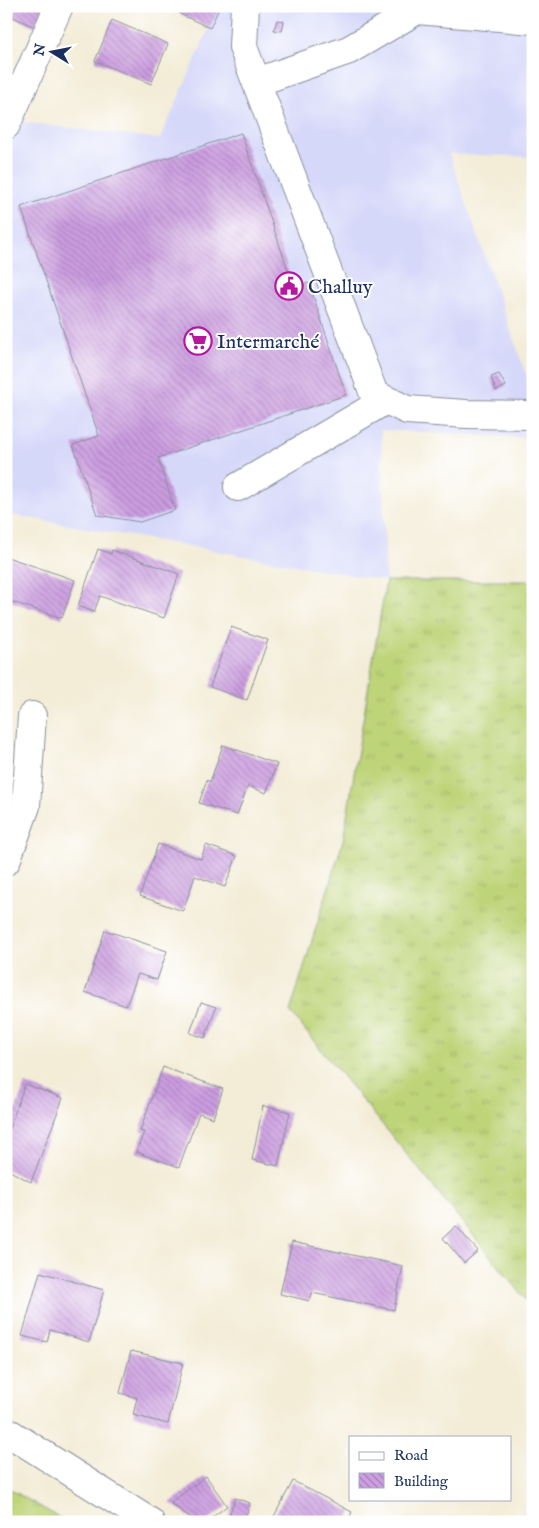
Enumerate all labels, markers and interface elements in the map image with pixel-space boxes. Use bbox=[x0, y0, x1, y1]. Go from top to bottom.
north arrow bbox=[28, 28, 78, 78]
text: N bbox=[30, 42, 50, 58]
public building icon: Challuy bbox=[274, 271, 304, 301]
place label: Challuy bbox=[308, 275, 373, 300]
supermarket icon: Intermarché bbox=[183, 326, 213, 356]
place label: Intermarché bbox=[217, 330, 319, 355]
legend bbox=[349, 1436, 512, 1500]
text: Road bbox=[394, 1446, 429, 1465]
text: Building bbox=[394, 1472, 449, 1491]

